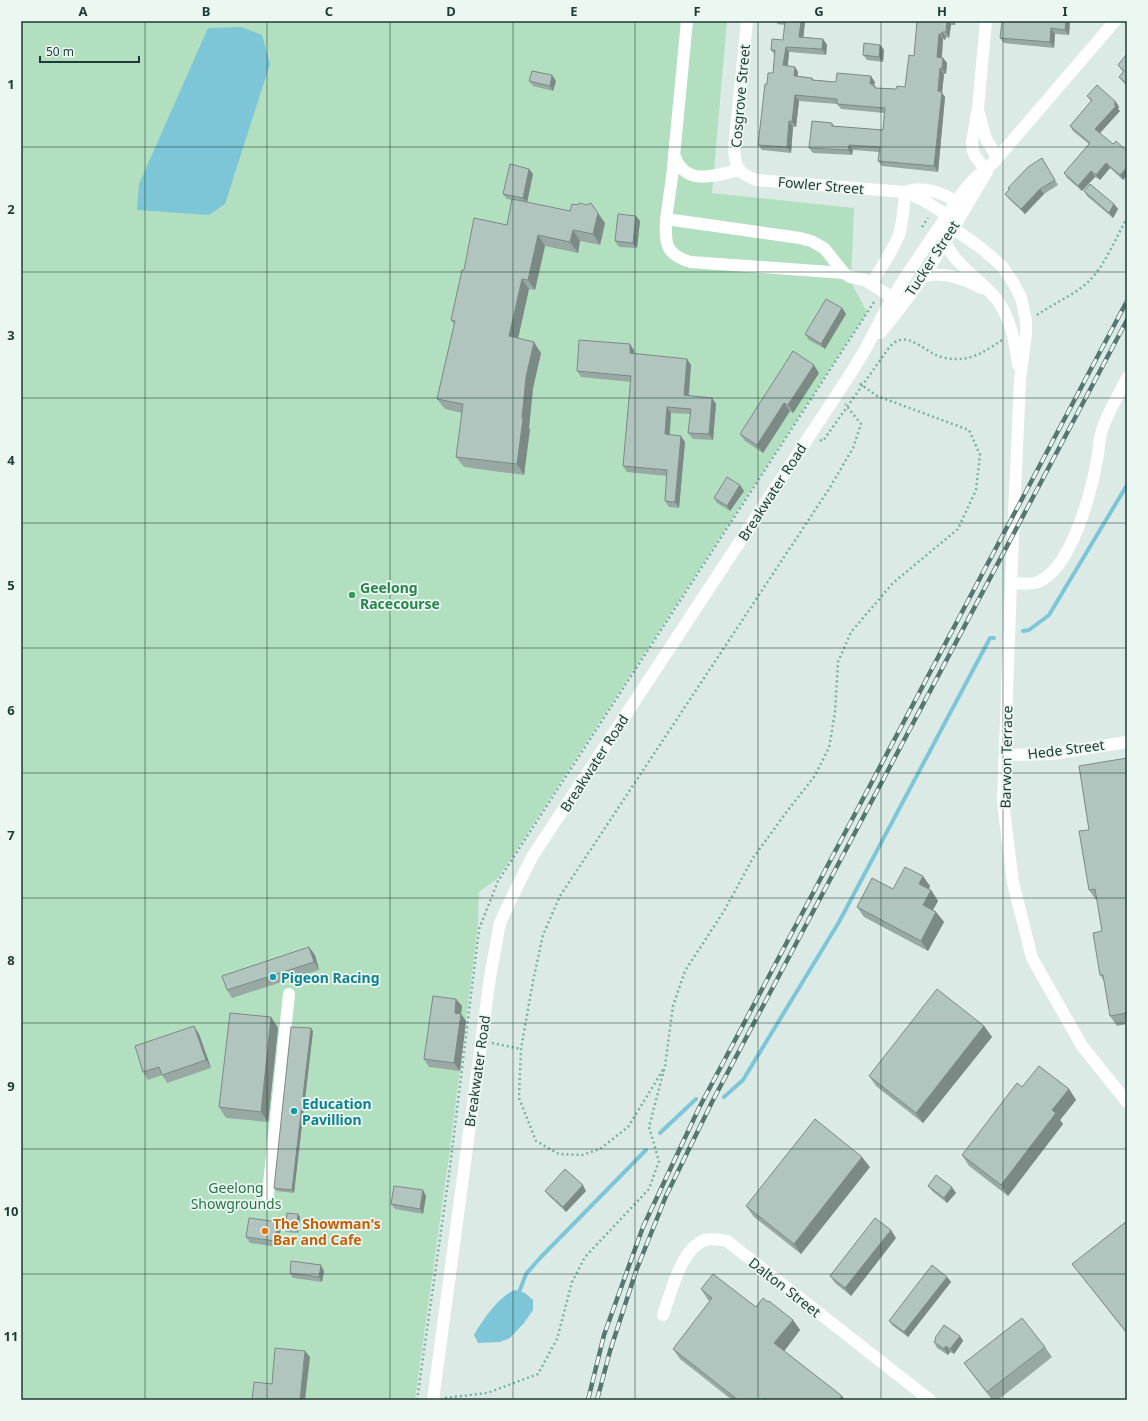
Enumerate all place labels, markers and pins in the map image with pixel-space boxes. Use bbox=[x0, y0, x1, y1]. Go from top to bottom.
place label: Geelong Racecourse bbox=[360, 578, 440, 613]
marker: Geelong Racecourse bbox=[347, 590, 357, 600]
place label: Pigeon Racing bbox=[281, 968, 380, 987]
marker: Pigeon Racing bbox=[268, 972, 278, 982]
place label: Education Pavillion bbox=[302, 1094, 372, 1129]
marker: Education Pavillion bbox=[289, 1106, 299, 1116]
place label: The Showman's Bar and Cafe bbox=[273, 1214, 381, 1249]
marker: The Showman's Bar and Cafe bbox=[260, 1226, 270, 1236]

